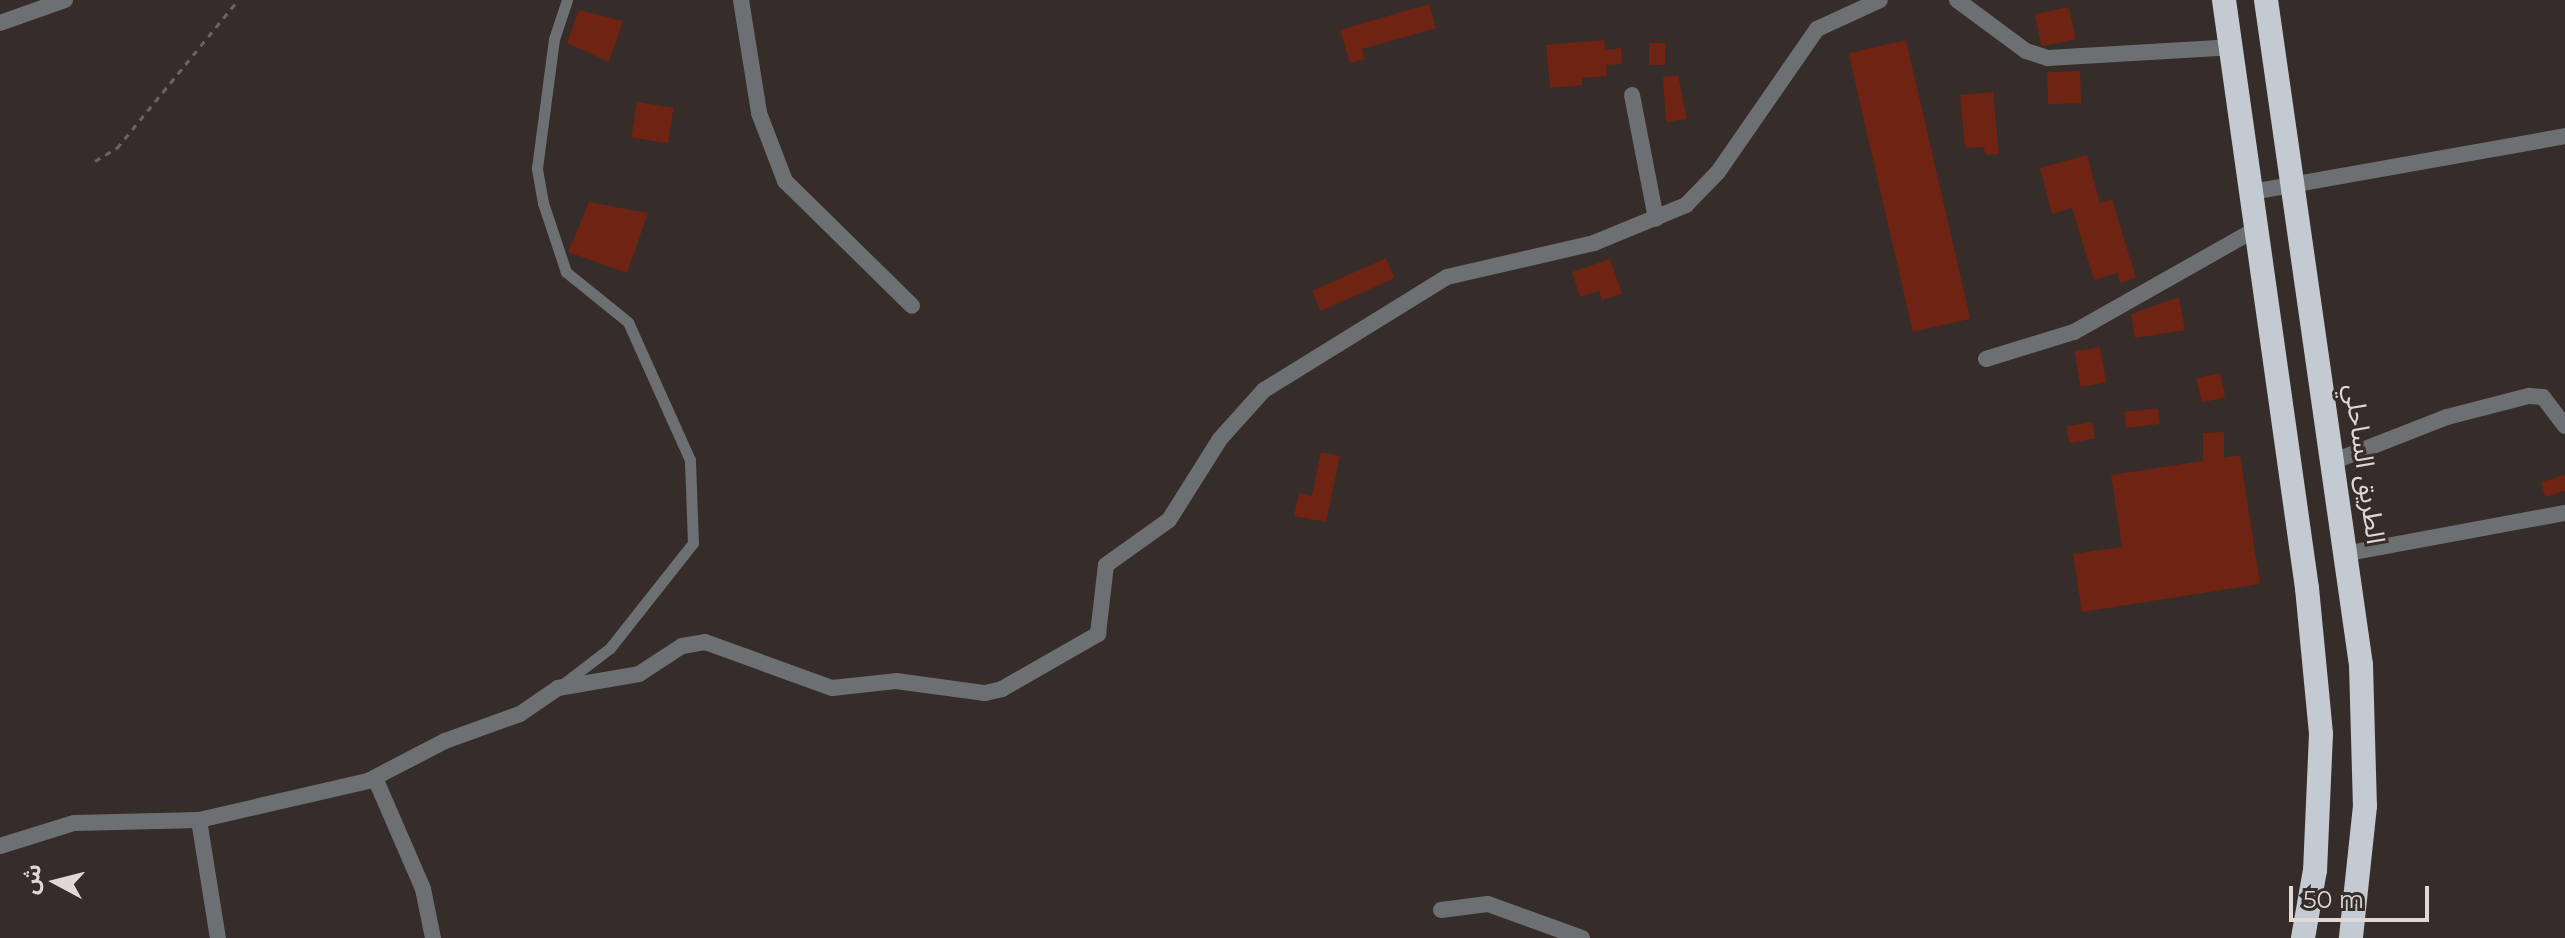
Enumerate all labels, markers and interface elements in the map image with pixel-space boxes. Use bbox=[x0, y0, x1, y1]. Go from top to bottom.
street label: الطريق الساحلي bbox=[2337, 382, 2391, 546]
north arrow bbox=[16, 842, 96, 922]
text: ش bbox=[16, 862, 47, 896]
scale bar bbox=[2293, 870, 2433, 920]
text: 50 m bbox=[2303, 885, 2364, 914]

